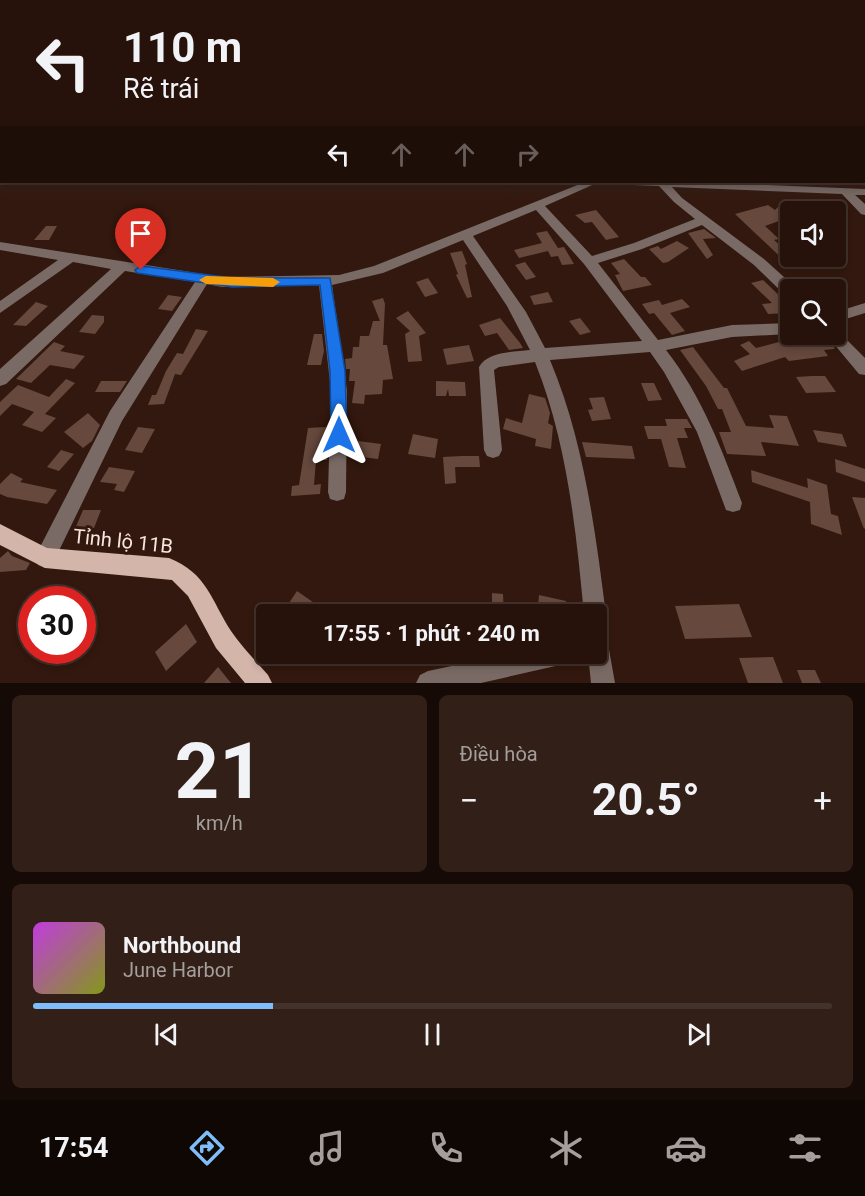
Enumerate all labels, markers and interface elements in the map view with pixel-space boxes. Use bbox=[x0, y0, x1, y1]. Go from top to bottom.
text: 110 m bbox=[123, 23, 242, 72]
icon: left bbox=[24, 24, 102, 102]
text: Rẽ trái bbox=[123, 73, 199, 105]
icon: left bbox=[322, 138, 355, 171]
icon: ahead bbox=[385, 138, 418, 171]
icon: ahead bbox=[448, 138, 481, 171]
icon: right bbox=[511, 138, 544, 171]
map controls bbox=[780, 201, 846, 345]
button: sound bbox=[780, 201, 846, 267]
pin bbox=[115, 208, 166, 270]
icon: arrive bbox=[124, 217, 157, 250]
button: search bbox=[780, 279, 846, 345]
position arrow bbox=[307, 403, 371, 467]
street label: Tỉnh lộ 11B bbox=[72, 524, 174, 558]
speed limit sign: 30 bbox=[18, 586, 96, 664]
text: 17:55 · 1 phút · 240 m bbox=[323, 621, 540, 646]
text: 21 bbox=[174, 726, 264, 817]
text: Điều hòa bbox=[460, 742, 538, 766]
text: 20.5° bbox=[592, 773, 700, 826]
text: − bbox=[460, 781, 478, 820]
text: + bbox=[813, 781, 832, 820]
text: km/h bbox=[196, 811, 243, 835]
text: Northbound bbox=[123, 933, 241, 958]
text: June Harbor bbox=[123, 958, 233, 982]
icon: previous bbox=[150, 1018, 183, 1051]
icon: pause bbox=[416, 1018, 449, 1051]
icon: next bbox=[682, 1018, 715, 1051]
icon: directions bbox=[186, 1127, 228, 1169]
icon: music bbox=[306, 1127, 348, 1169]
icon: phone bbox=[425, 1127, 467, 1169]
icon: climate bbox=[545, 1127, 587, 1169]
icon: car bbox=[665, 1127, 707, 1169]
icon: filters bbox=[784, 1127, 826, 1169]
text: 17:54 bbox=[39, 1132, 108, 1164]

